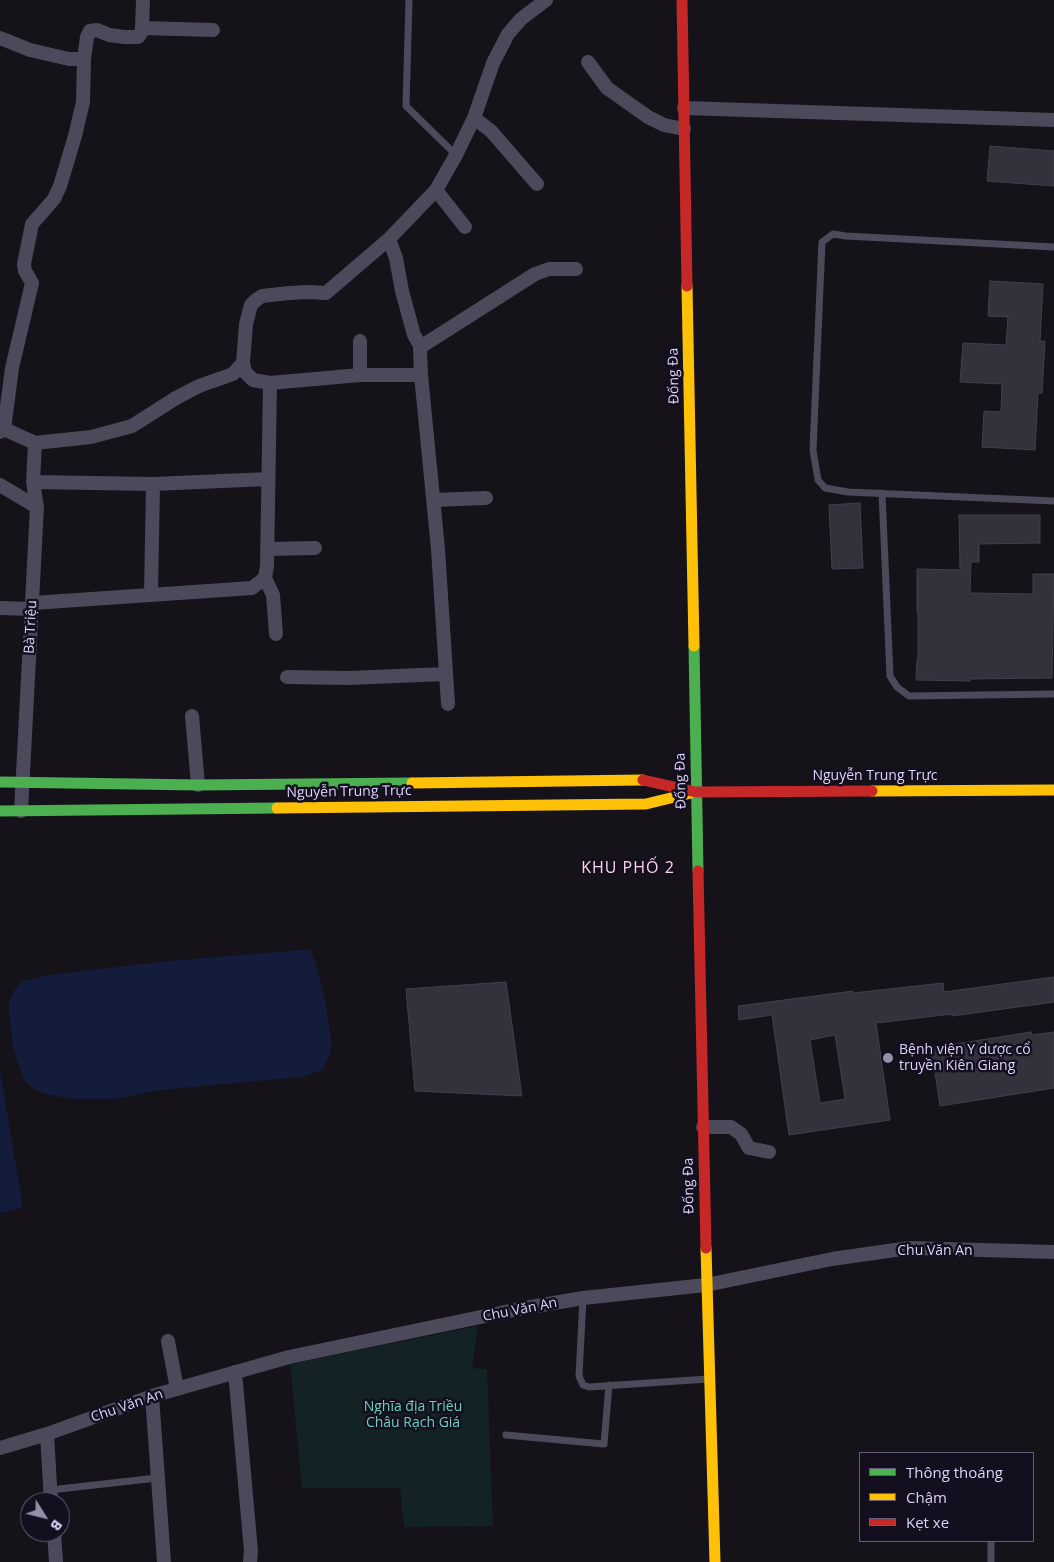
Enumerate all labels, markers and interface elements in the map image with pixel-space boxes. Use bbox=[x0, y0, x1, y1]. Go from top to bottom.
street label: Đống Đa bbox=[665, 348, 683, 404]
street label: Bà Triệu bbox=[21, 600, 41, 654]
street label: Đống Đa bbox=[672, 753, 690, 809]
street label: Nguyễn Trung Trực bbox=[812, 768, 938, 784]
street label: Nguyễn Trung Trực bbox=[286, 783, 412, 801]
district label: KHU PHỐ 2 bbox=[580, 858, 676, 878]
place label: Bệnh viện Y dược cổ truyền Kiên Giang bbox=[899, 1042, 1031, 1074]
marker: Bệnh viện Y dược cổ truyền Kiên Giang bbox=[881, 1051, 895, 1065]
street label: Đống Đa bbox=[680, 1158, 698, 1214]
street label: Chu Văn An bbox=[897, 1243, 973, 1259]
street label: Chu Văn An bbox=[481, 1295, 559, 1325]
street label: Chu Văn An bbox=[89, 1386, 165, 1426]
park label: Nghĩa địa Triều Châu Rạch Giá bbox=[364, 1399, 462, 1431]
legend bbox=[859, 1452, 1034, 1542]
text: Thông thoáng bbox=[906, 1462, 1003, 1482]
text: Chậm bbox=[906, 1487, 947, 1507]
north arrow bbox=[20, 1492, 70, 1542]
text: Kẹt xe bbox=[906, 1512, 949, 1532]
text: B bbox=[46, 1516, 67, 1535]

